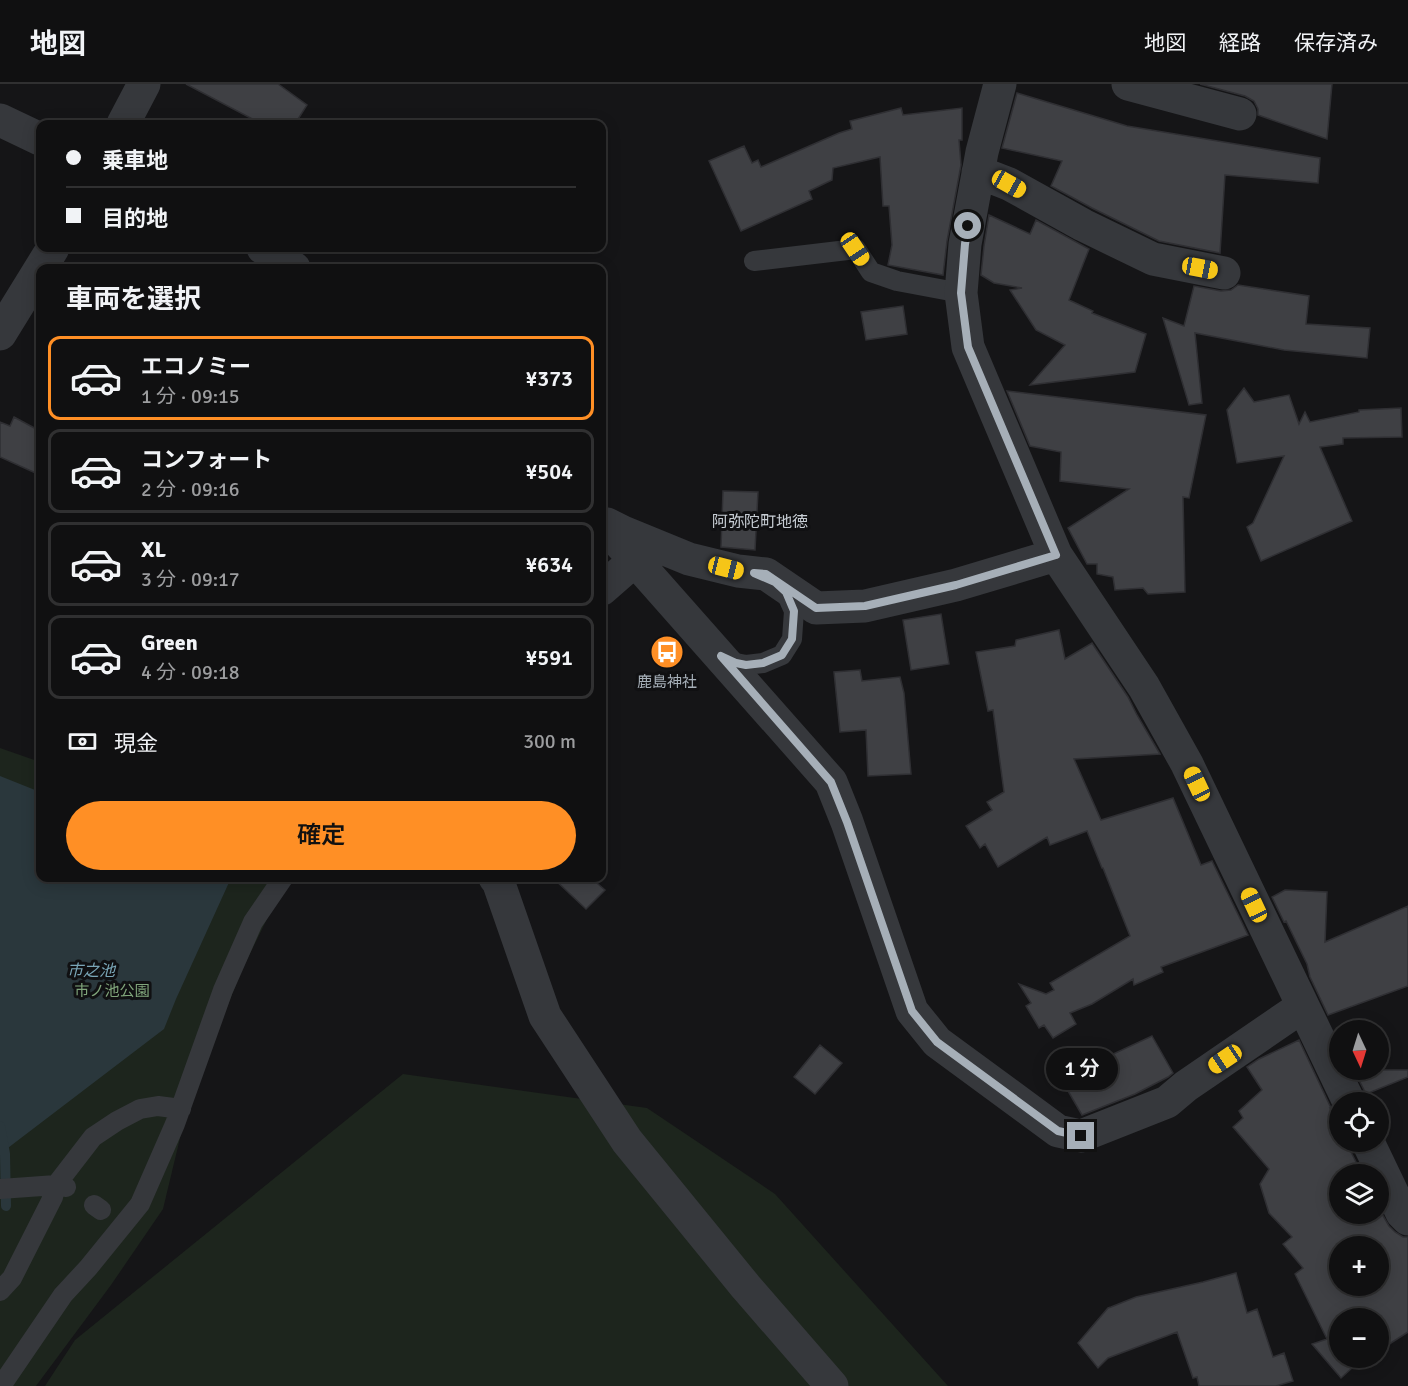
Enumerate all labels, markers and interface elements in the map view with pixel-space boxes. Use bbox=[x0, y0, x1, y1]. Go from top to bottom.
text: 地図 bbox=[30, 27, 86, 61]
text: 地図 bbox=[1144, 30, 1186, 56]
text: 経路 bbox=[1219, 30, 1261, 56]
text: 保存済み bbox=[1294, 30, 1378, 56]
text: 乗車地 bbox=[102, 147, 168, 174]
car bbox=[989, 167, 1029, 201]
text: 目的地 bbox=[102, 205, 168, 232]
route start bbox=[954, 212, 981, 239]
car bbox=[837, 229, 873, 269]
car bbox=[1181, 256, 1219, 280]
text: 車両を選択 bbox=[66, 283, 201, 316]
icon: car bbox=[69, 351, 123, 405]
text: エコノミー bbox=[141, 353, 251, 380]
text: ¥373 bbox=[525, 365, 573, 392]
text: 1 分 · 09:15 bbox=[141, 384, 240, 409]
icon: car bbox=[69, 444, 123, 498]
text: コンフォート bbox=[141, 446, 272, 473]
text: ¥504 bbox=[525, 458, 573, 485]
text: 2 分 · 09:16 bbox=[141, 477, 240, 502]
district label: 阿弥陀町地徳 bbox=[712, 512, 808, 532]
text: XL bbox=[141, 536, 166, 563]
icon: car bbox=[69, 537, 123, 591]
text: ¥634 bbox=[525, 551, 573, 578]
car bbox=[706, 555, 746, 581]
text: 3 分 · 09:17 bbox=[141, 567, 240, 592]
text: Green bbox=[141, 629, 198, 656]
icon: car bbox=[69, 630, 123, 684]
bus stop icon: 鹿島神社 bbox=[649, 634, 685, 670]
text: ¥591 bbox=[525, 644, 573, 671]
text: 4 分 · 09:18 bbox=[141, 660, 240, 685]
place label: 鹿島神社 bbox=[637, 673, 697, 691]
icon: cash bbox=[66, 725, 99, 758]
text: 300 m bbox=[523, 729, 576, 754]
text: 現金 bbox=[114, 730, 158, 757]
car bbox=[1181, 764, 1213, 804]
button: 確定 bbox=[66, 801, 576, 870]
car bbox=[1238, 885, 1270, 925]
water label: 市之池 bbox=[67, 961, 117, 981]
park label: 市ノ池公園 bbox=[74, 982, 150, 1000]
north arrow bbox=[1329, 1020, 1389, 1080]
map controls bbox=[1329, 1020, 1389, 1368]
car bbox=[1205, 1041, 1245, 1077]
callout: 1 分 bbox=[1045, 1049, 1117, 1091]
text: 1 分 bbox=[1064, 1056, 1100, 1081]
button: locate bbox=[1329, 1092, 1389, 1152]
route end bbox=[1067, 1122, 1094, 1149]
button: layers bbox=[1329, 1164, 1389, 1224]
button: + bbox=[1329, 1236, 1389, 1296]
button: − bbox=[1329, 1308, 1389, 1368]

